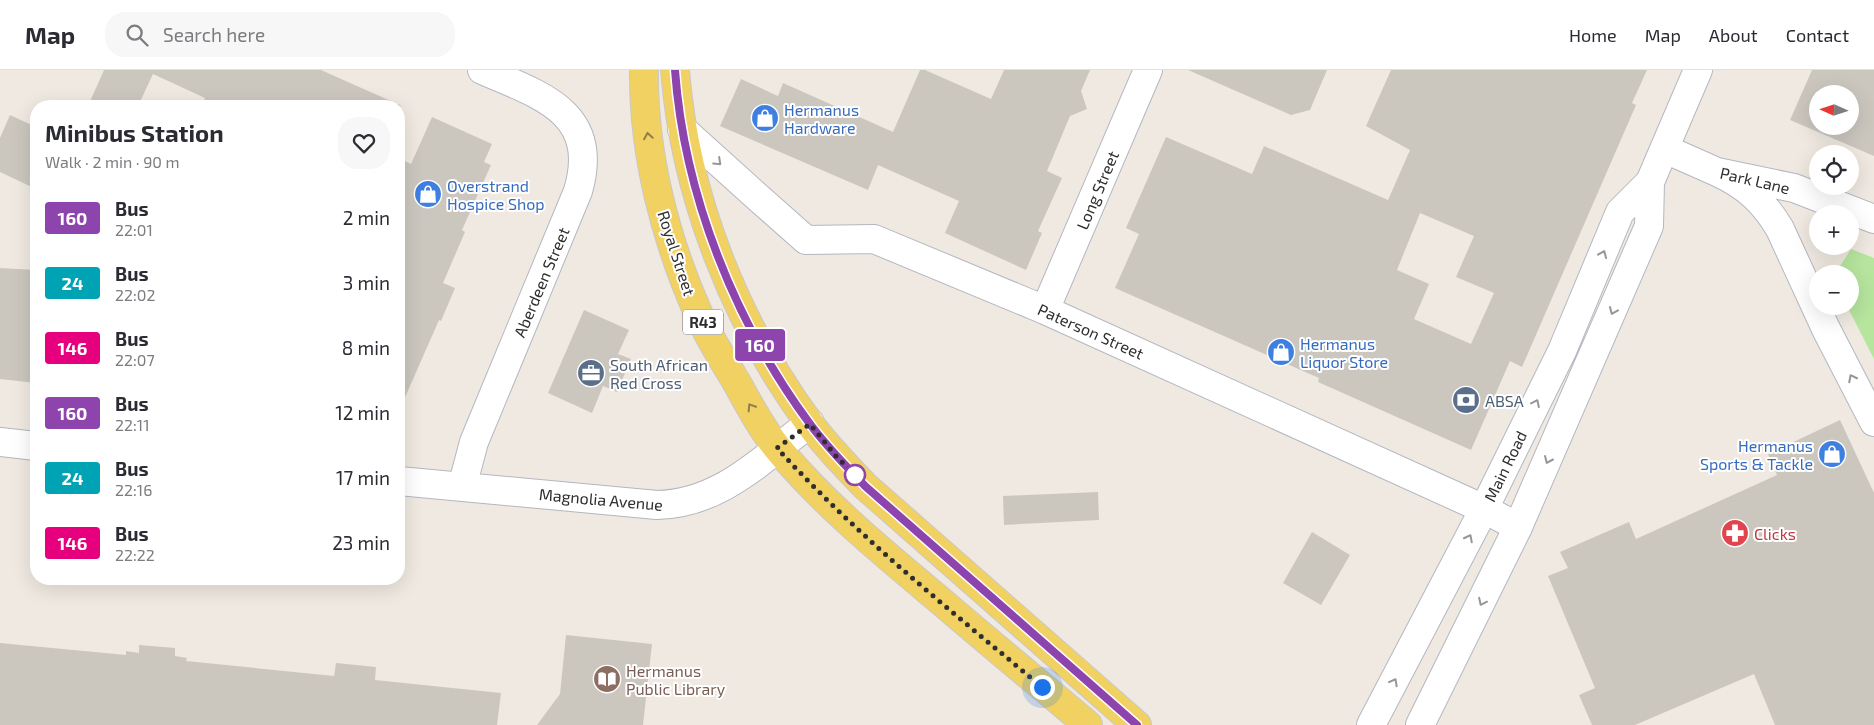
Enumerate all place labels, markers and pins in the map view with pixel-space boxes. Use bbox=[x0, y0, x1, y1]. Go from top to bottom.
place label: Hermanus Hardware bbox=[784, 100, 859, 137]
shop icon: Hermanus Hardware bbox=[750, 103, 780, 133]
place label: Overstrand Hospice Shop bbox=[447, 176, 545, 213]
shop icon: Overstrand Hospice Shop bbox=[413, 179, 443, 209]
place label: Hermanus Liquor Store bbox=[1300, 334, 1388, 371]
shop icon: Hermanus Liquor Store bbox=[1266, 337, 1296, 367]
place label: South African Red Cross bbox=[610, 355, 708, 392]
office icon: South African Red Cross bbox=[576, 358, 606, 388]
bank icon: ABSA bbox=[1451, 385, 1481, 415]
place label: ABSA bbox=[1485, 391, 1524, 410]
place label: Hermanus Sports & Tackle bbox=[1700, 436, 1813, 473]
shop icon: Hermanus Sports & Tackle bbox=[1817, 439, 1847, 469]
unlabelled marker bbox=[844, 464, 866, 486]
pharmacy icon: Clicks bbox=[1720, 518, 1750, 548]
place label: Clicks bbox=[1754, 524, 1796, 543]
place label: Hermanus Public Library bbox=[626, 661, 726, 698]
library icon: Hermanus Public Library bbox=[592, 664, 622, 694]

